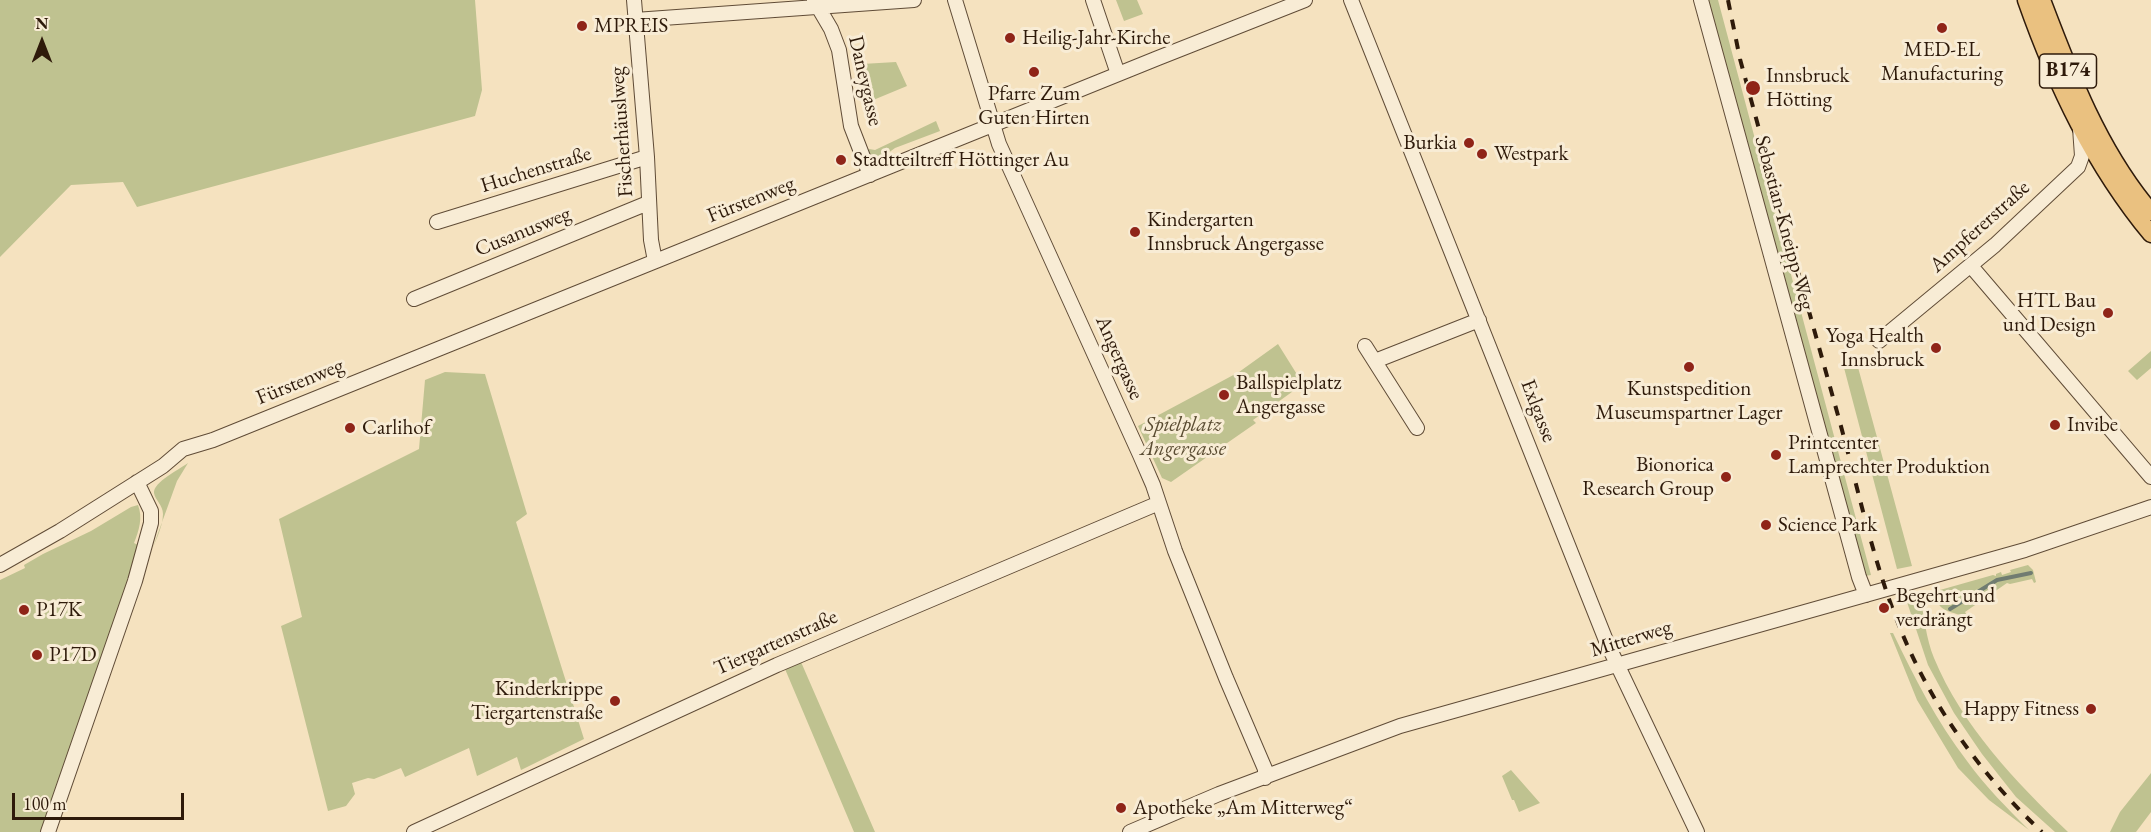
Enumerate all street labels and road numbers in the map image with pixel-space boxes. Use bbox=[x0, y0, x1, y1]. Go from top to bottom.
street label: Daneygasse bbox=[842, 33, 888, 129]
road number: B174 bbox=[2040, 54, 2096, 88]
street label: Fischerhäuslweg bbox=[605, 66, 639, 198]
street label: Sebastian-Kneipp-Weg bbox=[1749, 133, 1819, 313]
street label: Huchenstraße bbox=[478, 141, 594, 199]
street label: Fürstenweg bbox=[704, 171, 798, 229]
street label: Ampfererstraße bbox=[1925, 176, 2035, 278]
street label: Cusanusweg bbox=[471, 201, 575, 263]
street label: Angergasse bbox=[1089, 312, 1149, 404]
street label: Fürstenweg bbox=[253, 353, 347, 411]
street label: Exlgasse bbox=[1515, 376, 1561, 446]
street label: Tiergartenstraße bbox=[710, 605, 842, 681]
street label: Mitterweg bbox=[1587, 615, 1675, 663]

